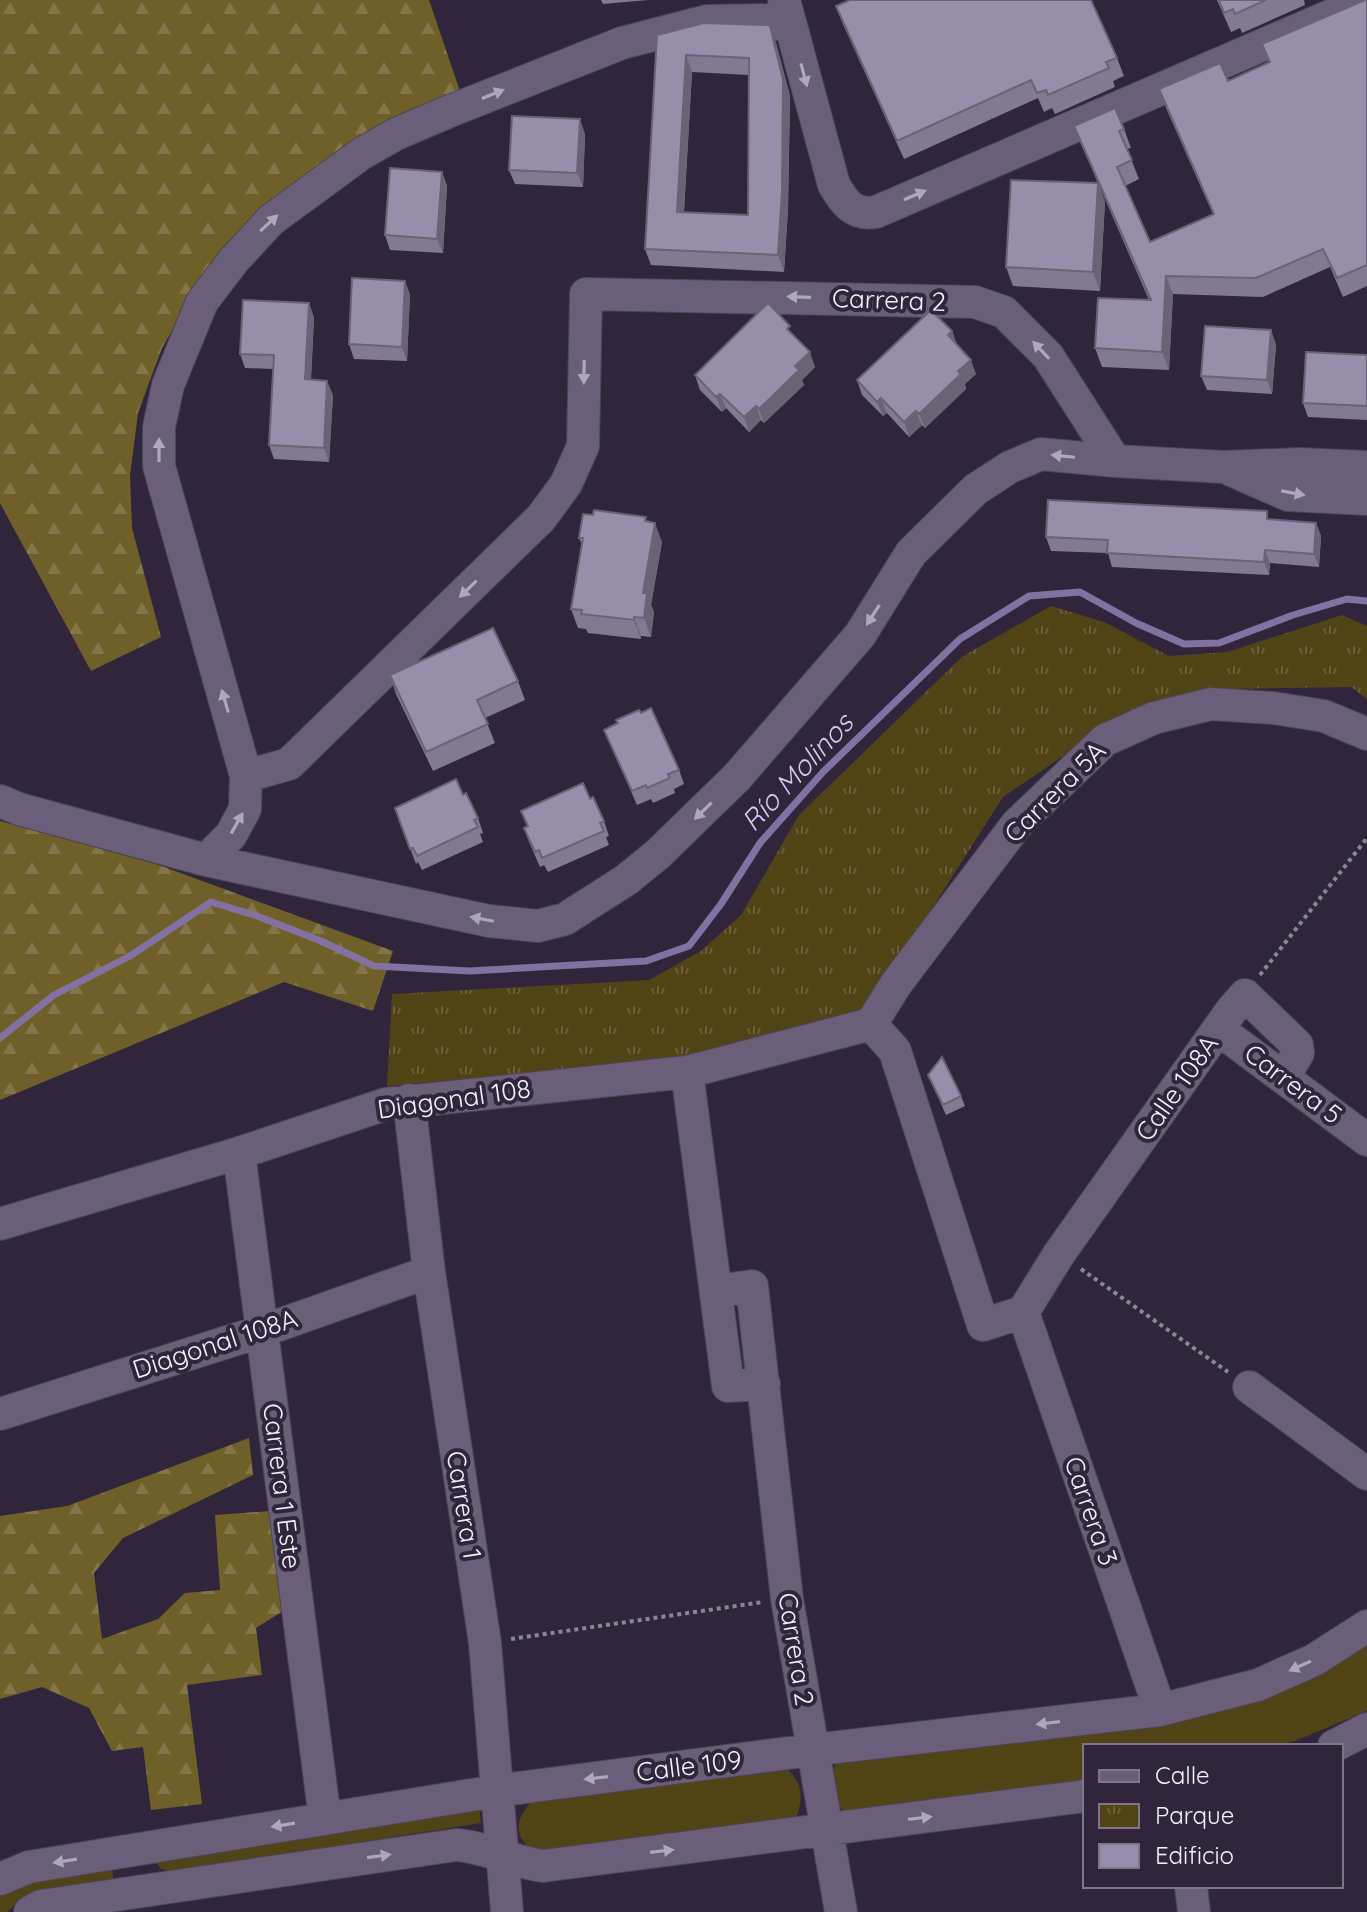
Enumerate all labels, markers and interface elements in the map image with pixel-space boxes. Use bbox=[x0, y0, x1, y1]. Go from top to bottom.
one-way arrow bbox=[799, 63, 811, 88]
one-way arrow bbox=[481, 87, 505, 100]
one-way arrow bbox=[903, 189, 927, 202]
one-way arrow bbox=[259, 215, 278, 233]
street label: Carrera 2 bbox=[832, 281, 946, 318]
one-way arrow bbox=[786, 291, 811, 303]
one-way arrow bbox=[1033, 341, 1051, 360]
one-way arrow bbox=[578, 360, 591, 385]
one-way arrow bbox=[153, 437, 165, 462]
one-way arrow bbox=[1050, 449, 1075, 462]
one-way arrow bbox=[1281, 488, 1306, 500]
one-way arrow bbox=[459, 579, 478, 598]
one-way arrow bbox=[866, 604, 880, 626]
one-way arrow bbox=[218, 689, 231, 713]
water label: Río Molinos bbox=[733, 704, 861, 838]
street label: Carrera 5A bbox=[997, 734, 1113, 849]
one-way arrow bbox=[694, 801, 712, 820]
one-way arrow bbox=[231, 812, 244, 835]
one-way arrow bbox=[469, 912, 494, 924]
street label: Calle 108A bbox=[1128, 1028, 1225, 1147]
street label: Carrera 5 bbox=[1238, 1036, 1349, 1131]
street label: Diagonal 108 bbox=[375, 1071, 533, 1126]
street label: Diagonal 108A bbox=[128, 1301, 302, 1386]
street label: Carrera 1 Este bbox=[256, 1401, 309, 1571]
street label: Carrera 1 bbox=[440, 1448, 489, 1561]
street label: Carrera 3 bbox=[1057, 1452, 1125, 1570]
street label: Carrera 2 bbox=[771, 1590, 822, 1708]
one-way arrow bbox=[1289, 1660, 1312, 1673]
one-way arrow bbox=[1035, 1716, 1060, 1729]
street label: Calle 109 bbox=[634, 1743, 743, 1788]
legend bbox=[1083, 1744, 1343, 1888]
text: Calle bbox=[1155, 1760, 1210, 1790]
one-way arrow bbox=[583, 1772, 608, 1785]
text: Parque bbox=[1155, 1800, 1234, 1830]
one-way arrow bbox=[908, 1811, 933, 1824]
one-way arrow bbox=[270, 1820, 295, 1832]
text: Edificio bbox=[1155, 1840, 1234, 1870]
one-way arrow bbox=[650, 1844, 675, 1857]
one-way arrow bbox=[367, 1849, 392, 1862]
one-way arrow bbox=[52, 1855, 77, 1868]

